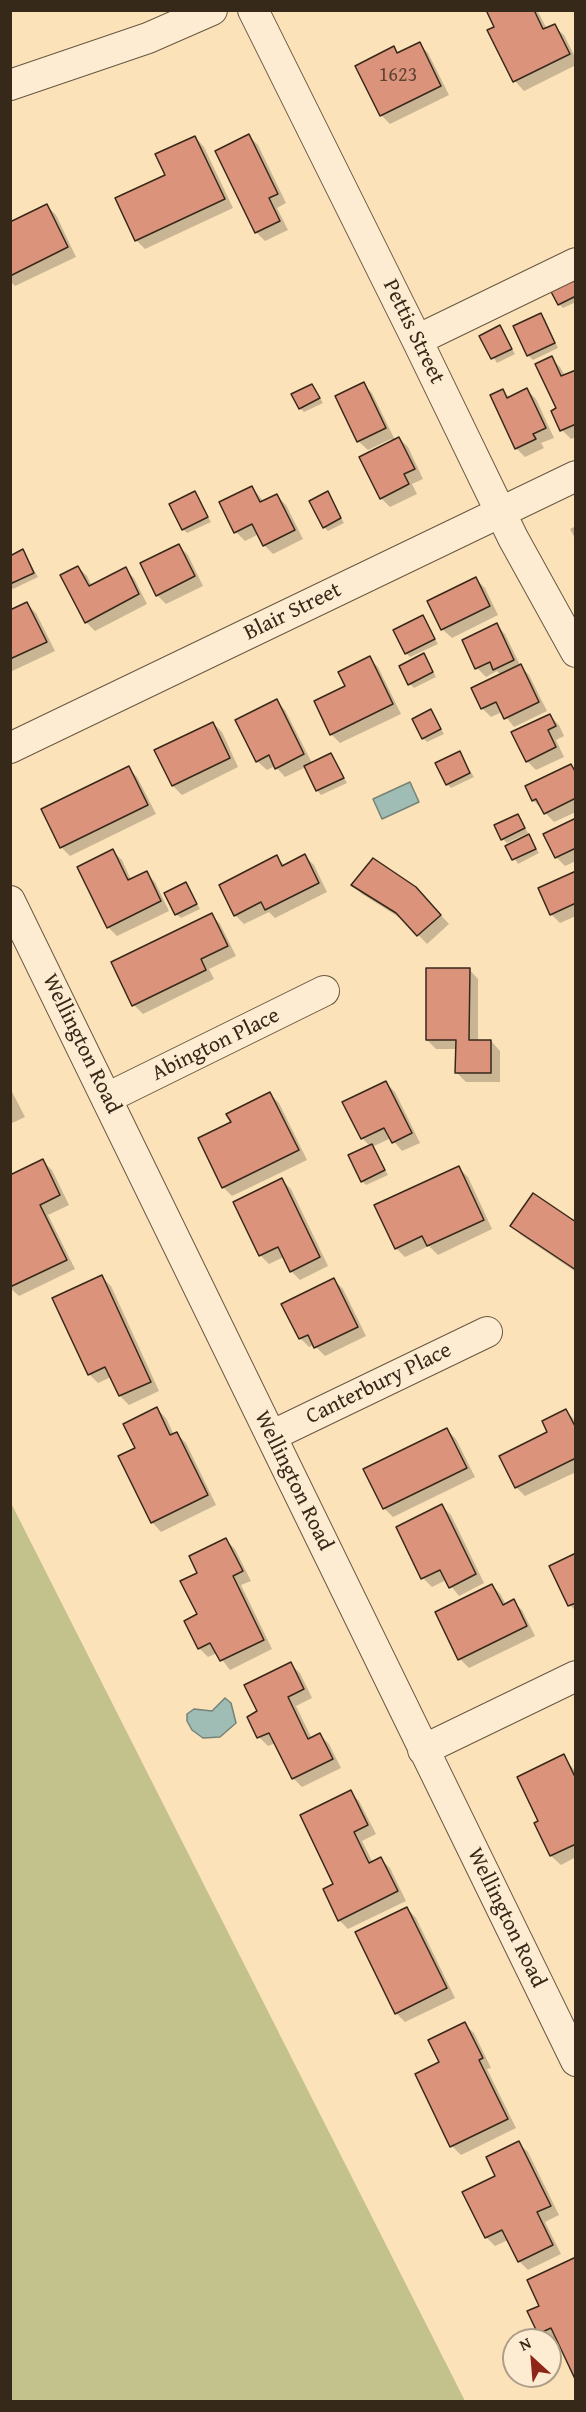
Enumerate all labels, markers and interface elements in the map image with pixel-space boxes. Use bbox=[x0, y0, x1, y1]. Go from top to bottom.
house number: 1623 bbox=[379, 64, 417, 88]
street label: Pettis Street bbox=[376, 275, 450, 389]
street label: Blair Street bbox=[240, 577, 346, 647]
street label: Wellington Road bbox=[36, 970, 126, 1118]
street label: Abington Place bbox=[148, 1003, 284, 1087]
street label: Canterbury Place bbox=[302, 1337, 456, 1431]
street label: Wellington Road bbox=[248, 1407, 338, 1555]
street label: Wellington Road bbox=[461, 1844, 551, 1992]
north arrow bbox=[502, 2328, 562, 2388]
text: N bbox=[515, 2330, 535, 2357]

